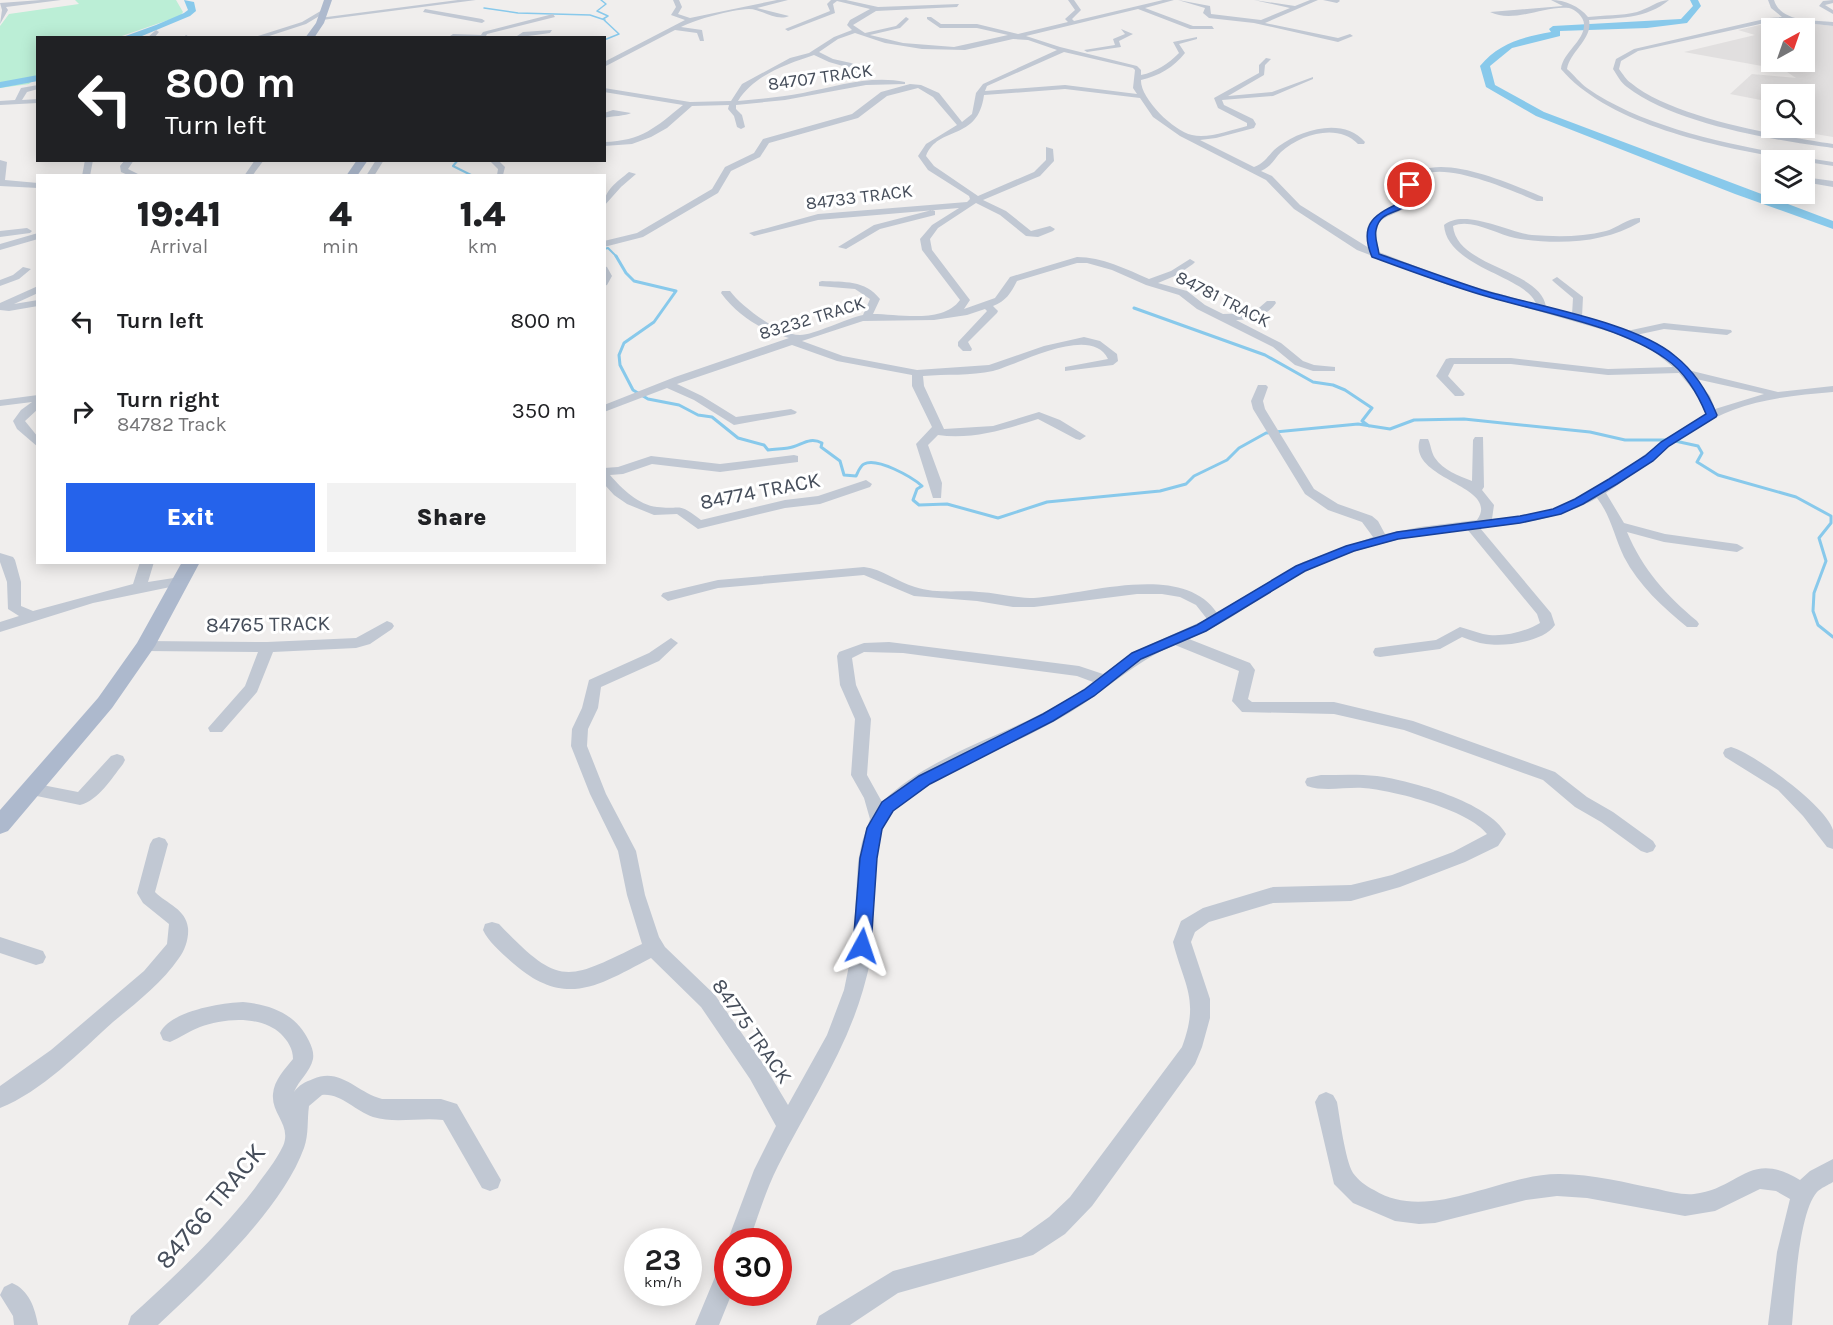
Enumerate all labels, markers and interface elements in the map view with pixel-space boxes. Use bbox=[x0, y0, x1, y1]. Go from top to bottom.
north arrow bbox=[1761, 18, 1815, 72]
map controls bbox=[1761, 18, 1815, 204]
text: 800 m bbox=[165, 58, 296, 108]
street label: 84707 TRACK bbox=[766, 59, 874, 95]
icon: left bbox=[66, 60, 144, 138]
button: search bbox=[1761, 84, 1815, 138]
text: Turn left bbox=[165, 109, 266, 141]
button: layers bbox=[1761, 150, 1815, 204]
pin bbox=[1384, 159, 1435, 210]
icon: arrive bbox=[1393, 168, 1426, 201]
street label: 84733 TRACK bbox=[804, 180, 914, 214]
text: 19:41 bbox=[137, 193, 221, 235]
text: 4 bbox=[329, 193, 352, 235]
text: 1.4 bbox=[460, 193, 505, 235]
text: Arrival bbox=[150, 235, 208, 258]
text: min bbox=[322, 235, 359, 258]
text: km bbox=[467, 235, 497, 258]
street label: 84781 TRACK bbox=[1172, 266, 1274, 332]
street label: 83232 TRACK bbox=[756, 291, 868, 345]
icon: left bbox=[66, 305, 99, 338]
text: Turn left bbox=[117, 308, 204, 334]
text: 800 m bbox=[511, 308, 576, 334]
text: Turn right bbox=[117, 387, 220, 413]
icon: right bbox=[66, 395, 99, 428]
text: 350 m bbox=[512, 398, 576, 424]
text: 84782 Track bbox=[117, 413, 227, 436]
street label: 84774 TRACK bbox=[698, 468, 822, 514]
button: Exit bbox=[66, 483, 315, 552]
button: Share bbox=[327, 483, 576, 552]
street label: 84765 TRACK bbox=[206, 611, 331, 637]
position arrow bbox=[830, 914, 894, 978]
street label: 84775 TRACK bbox=[707, 974, 797, 1088]
street label: 84766 TRACK bbox=[149, 1137, 272, 1275]
speed limit sign: 30 bbox=[714, 1228, 792, 1306]
text: 23 bbox=[645, 1242, 681, 1278]
text: km/h bbox=[644, 1273, 682, 1291]

